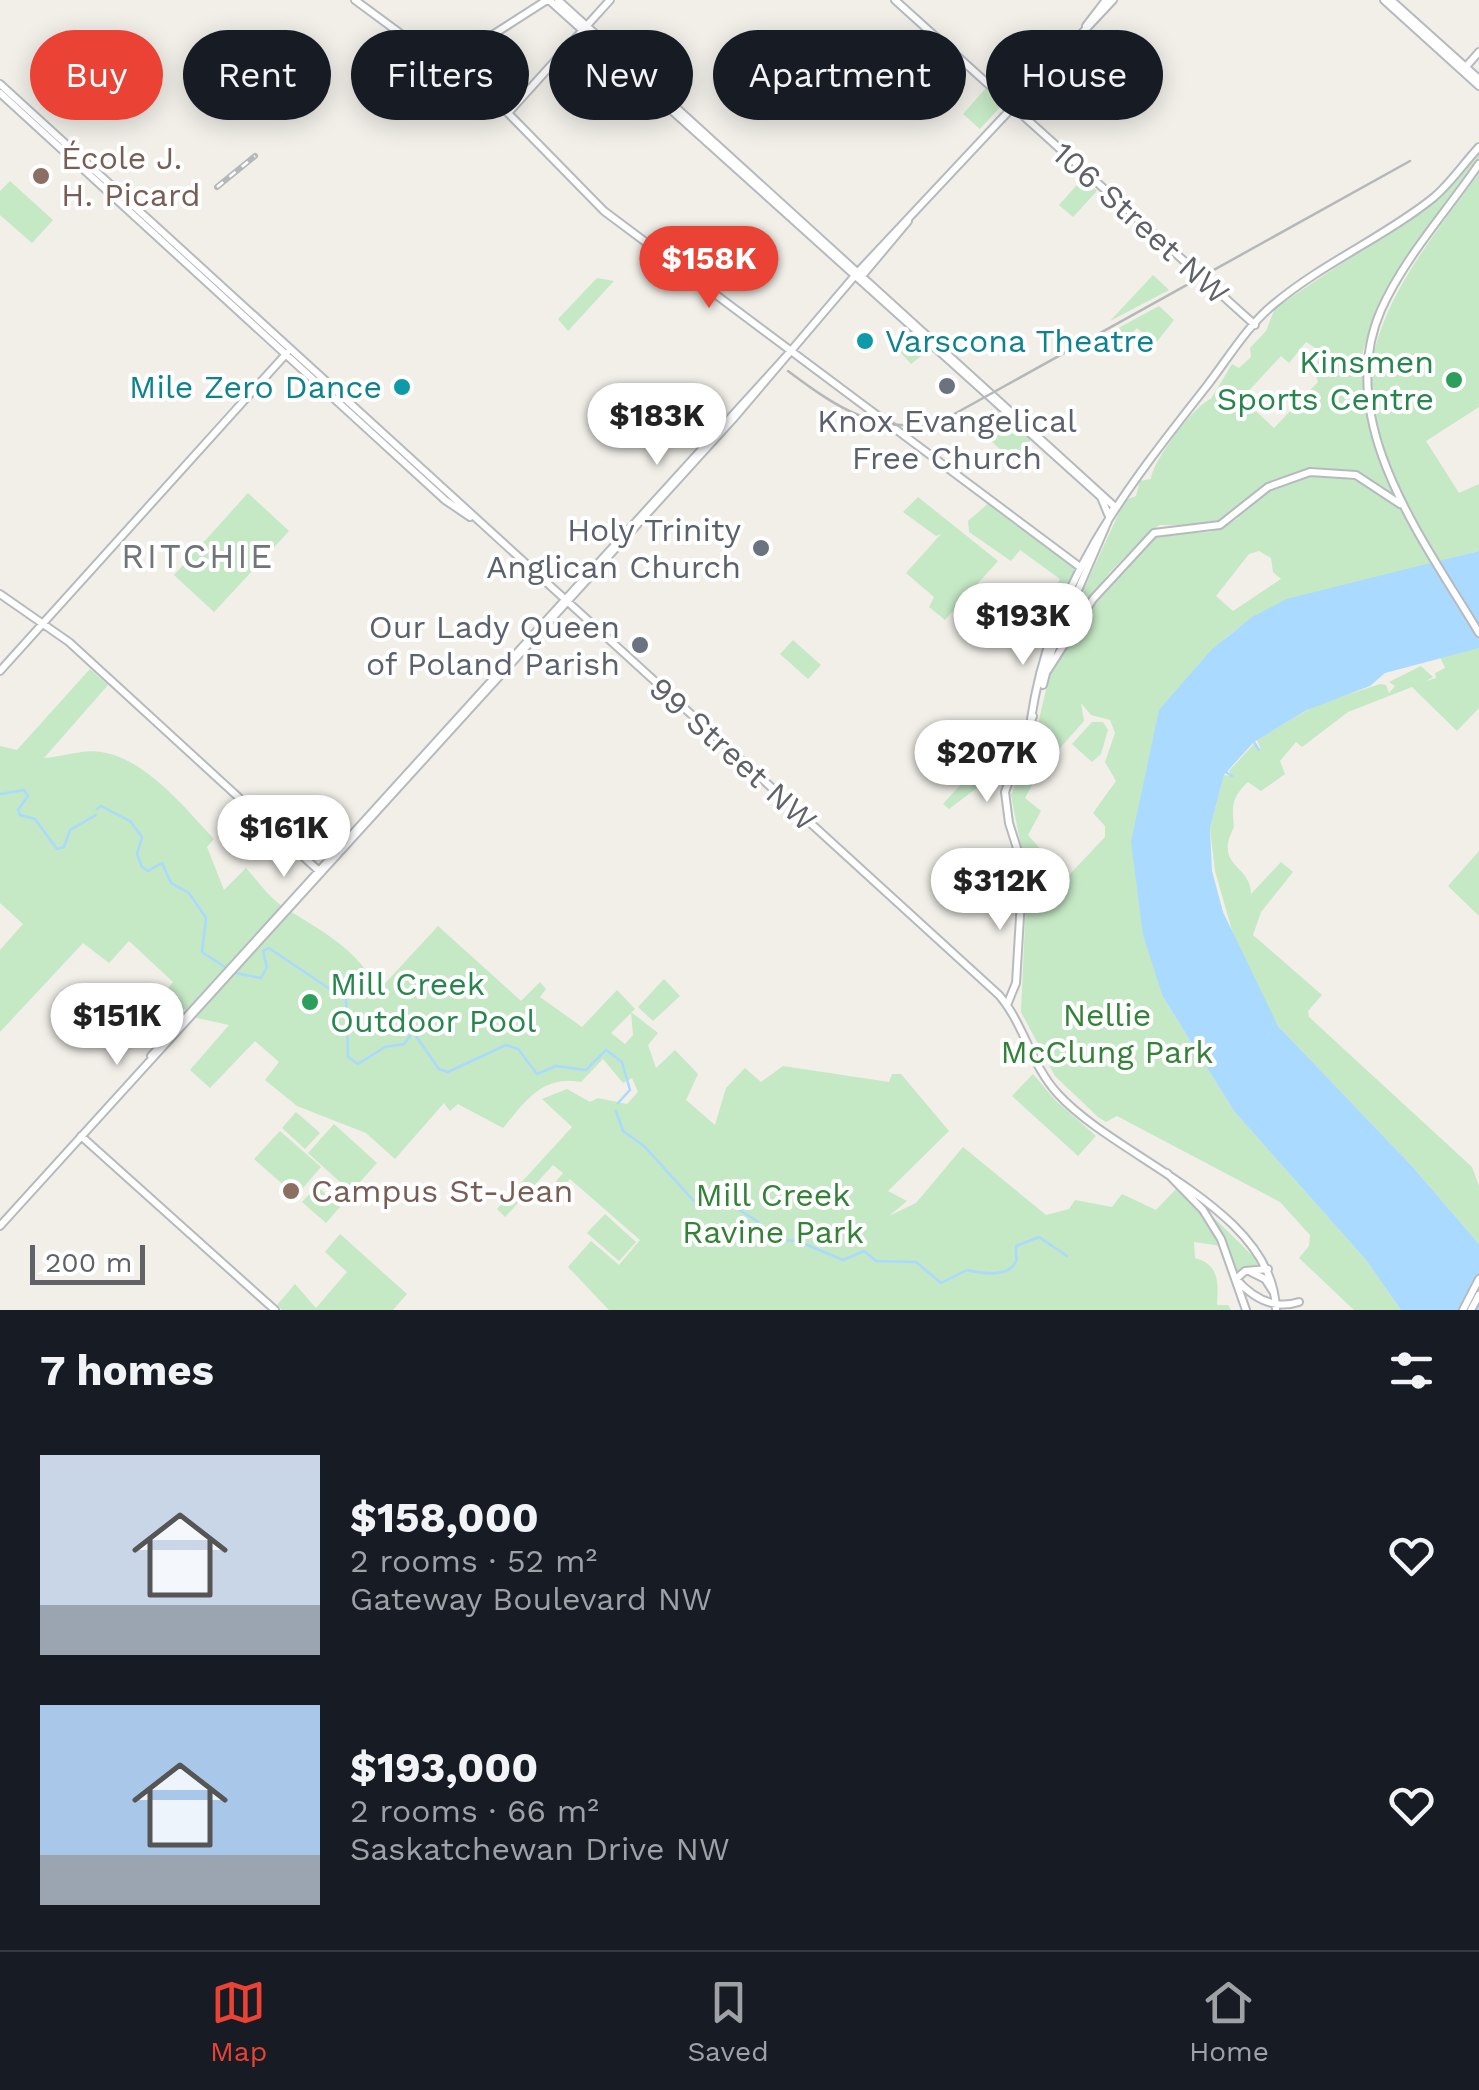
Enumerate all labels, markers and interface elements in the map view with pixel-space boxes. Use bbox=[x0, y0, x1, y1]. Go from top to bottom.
chip: Buy bbox=[30, 30, 163, 120]
chip: Rent bbox=[183, 30, 331, 120]
chip: Filters bbox=[351, 30, 529, 120]
chip: New bbox=[549, 30, 693, 120]
chip: Apartment bbox=[713, 30, 966, 120]
chip: House bbox=[986, 30, 1163, 120]
street label: 106 Street NW bbox=[1045, 134, 1237, 312]
place label: École J. H. Picard bbox=[61, 139, 201, 214]
marker: École J. H. Picard bbox=[30, 165, 52, 187]
pin: $158K bbox=[639, 226, 779, 311]
text: $158K bbox=[661, 239, 757, 277]
place label: Varscona Theatre bbox=[885, 322, 1154, 360]
marker: Varscona Theatre bbox=[854, 330, 876, 352]
place label: Kinsmen Sports Centre bbox=[1217, 343, 1434, 418]
place label: Mile Zero Dance bbox=[129, 368, 382, 406]
marker: Kinsmen Sports Centre bbox=[1443, 369, 1465, 391]
marker: Knox Evangelical Free Church bbox=[936, 375, 958, 397]
marker: Mile Zero Dance bbox=[391, 376, 413, 398]
pin: $183K bbox=[587, 383, 727, 468]
text: $183K bbox=[609, 396, 705, 434]
place label: Knox Evangelical Free Church bbox=[817, 402, 1077, 477]
place label: Holy Trinity Anglican Church bbox=[486, 511, 741, 586]
district label: RITCHIE bbox=[121, 535, 275, 577]
marker: Holy Trinity Anglican Church bbox=[750, 537, 772, 559]
pin: $193K bbox=[953, 583, 1093, 668]
text: $193K bbox=[976, 596, 1070, 634]
place label: Our Lady Queen of Poland Parish bbox=[366, 608, 620, 683]
marker: Our Lady Queen of Poland Parish bbox=[629, 634, 651, 656]
street label: 99 Street NW bbox=[642, 669, 824, 839]
pin: $207K bbox=[917, 720, 1057, 805]
text: $207K bbox=[937, 733, 1038, 771]
pin: $161K bbox=[214, 795, 354, 880]
text: $161K bbox=[239, 808, 329, 846]
pin: $312K bbox=[930, 848, 1070, 933]
text: $312K bbox=[953, 861, 1047, 899]
place label: Mill Creek Outdoor Pool bbox=[330, 965, 536, 1040]
pin: $151K bbox=[47, 983, 187, 1068]
marker: Mill Creek Outdoor Pool bbox=[299, 991, 321, 1013]
text: $151K bbox=[73, 996, 161, 1034]
park label: Nellie McClung Park bbox=[1001, 996, 1213, 1071]
place label: Campus St-Jean bbox=[311, 1172, 573, 1210]
park label: Mill Creek Ravine Park bbox=[682, 1176, 864, 1251]
marker: Campus St-Jean bbox=[280, 1180, 302, 1202]
scale bar bbox=[30, 1240, 145, 1284]
text: 200 m bbox=[45, 1246, 132, 1279]
icon: filters bbox=[1384, 1343, 1439, 1398]
text: 7 homes bbox=[40, 1346, 214, 1395]
text: $158,000 bbox=[350, 1493, 539, 1542]
icon: home bbox=[120, 1495, 240, 1615]
icon: heart bbox=[1384, 1528, 1439, 1583]
text: 2 rooms · 52 m² bbox=[350, 1542, 597, 1580]
text: Gateway Boulevard NW bbox=[350, 1580, 712, 1618]
text: $193,000 bbox=[350, 1743, 538, 1792]
icon: home bbox=[120, 1745, 240, 1865]
icon: heart bbox=[1384, 1778, 1439, 1833]
text: 2 rooms · 66 m² bbox=[350, 1792, 599, 1830]
text: Saskatchewan Drive NW bbox=[350, 1830, 730, 1868]
tab: Map bbox=[210, 1975, 267, 2068]
tab: Saved bbox=[687, 1975, 769, 2068]
tab: Home bbox=[1189, 1975, 1269, 2068]

